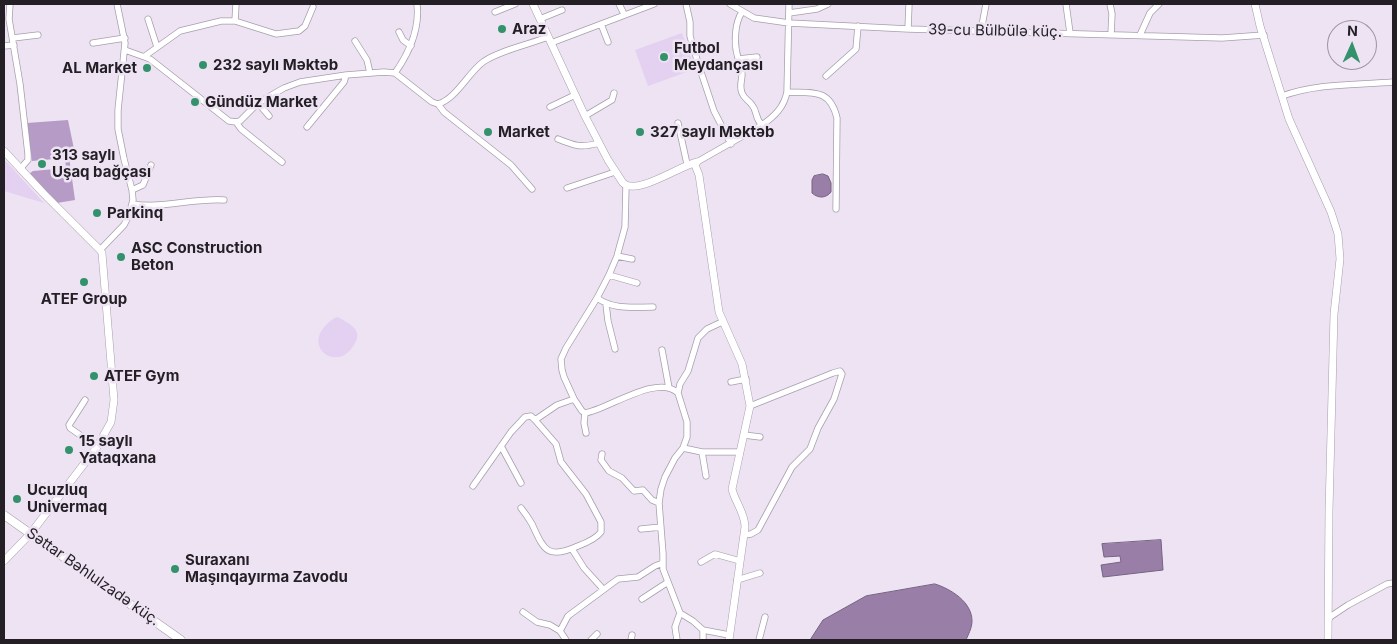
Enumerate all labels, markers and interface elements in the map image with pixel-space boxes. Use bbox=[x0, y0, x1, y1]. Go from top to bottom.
place label: Araz bbox=[512, 20, 546, 38]
north arrow bbox=[1327, 20, 1377, 70]
street label: 39-cu Bülbülə küç. bbox=[928, 21, 1062, 41]
text: N bbox=[1347, 22, 1358, 39]
marker: Araz bbox=[496, 23, 508, 35]
place label: Futbol Meydançası bbox=[674, 39, 763, 74]
marker: Futbol Meydançası bbox=[658, 51, 670, 63]
place label: 232 saylı Məktəb bbox=[213, 56, 338, 74]
place label: AL Market bbox=[62, 59, 137, 77]
marker: 232 saylı Məktəb bbox=[197, 59, 209, 71]
marker: AL Market bbox=[141, 62, 153, 74]
place label: Gündüz Market bbox=[205, 93, 318, 111]
marker: Gündüz Market bbox=[189, 96, 201, 108]
place label: Market bbox=[498, 123, 550, 141]
place label: 327 saylı Məktəb bbox=[650, 123, 774, 141]
marker: Market bbox=[482, 126, 494, 138]
marker: 327 saylı Məktəb bbox=[634, 126, 646, 138]
place label: 313 saylı Uşaq bağçası bbox=[52, 146, 151, 181]
marker: 313 saylı Uşaq bağçası bbox=[36, 158, 48, 170]
place label: Parkinq bbox=[107, 204, 163, 222]
marker: Parkinq bbox=[91, 207, 103, 219]
place label: ASC Construction Beton bbox=[131, 239, 262, 274]
marker: ASC Construction Beton bbox=[115, 251, 127, 263]
marker: ATEF Group bbox=[78, 276, 90, 288]
place label: ATEF Group bbox=[41, 290, 127, 308]
place label: ATEF Gym bbox=[104, 367, 179, 385]
marker: ATEF Gym bbox=[88, 370, 100, 382]
place label: 15 saylı Yataqxana bbox=[79, 432, 156, 467]
marker: 15 saylı Yataqxana bbox=[63, 444, 75, 456]
place label: Ucuzluq Univermaq bbox=[27, 481, 107, 516]
marker: Ucuzluq Univermaq bbox=[11, 493, 23, 505]
street label: Səttar Bəhlulzadə küç. bbox=[23, 524, 163, 630]
place label: Suraxanı Maşınqayırma Zavodu bbox=[185, 551, 348, 586]
marker: Suraxanı Maşınqayırma Zavodu bbox=[169, 563, 181, 575]

